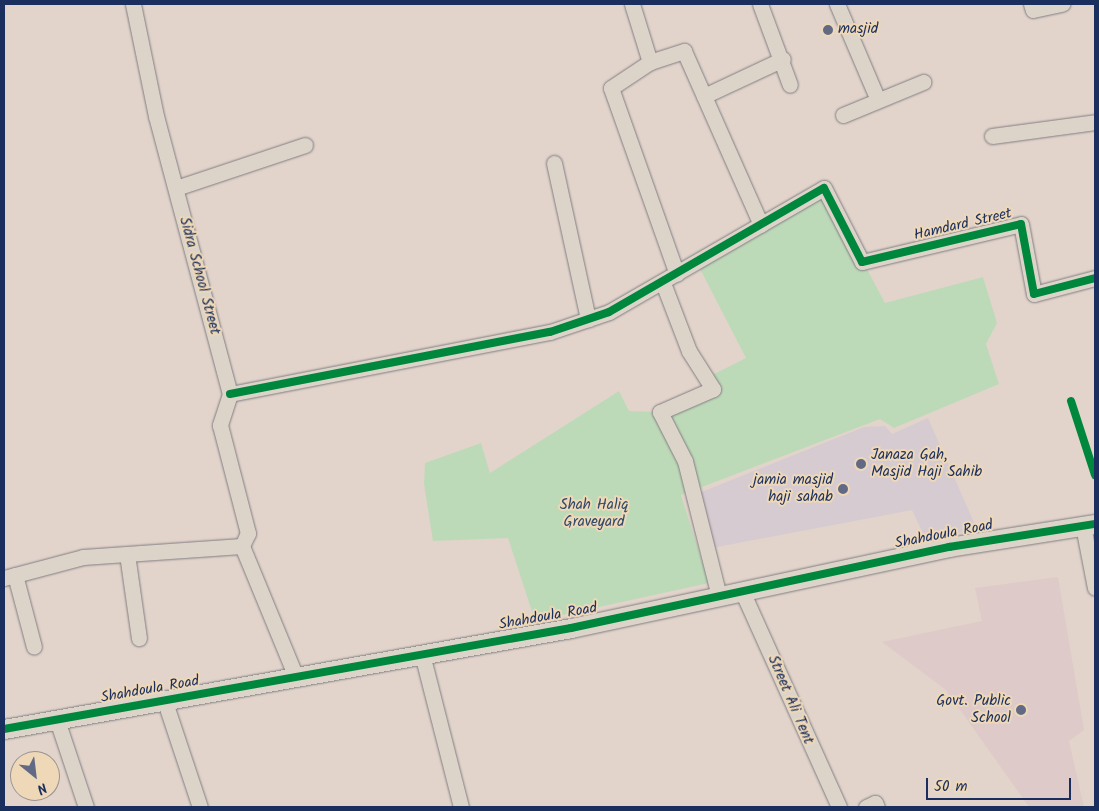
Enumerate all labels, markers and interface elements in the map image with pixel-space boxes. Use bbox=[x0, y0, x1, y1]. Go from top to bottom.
place label: masjid bbox=[838, 21, 878, 39]
marker: masjid bbox=[822, 24, 834, 36]
street label: Hamdard Street bbox=[912, 205, 1014, 245]
street label: Sidra School Street bbox=[175, 215, 223, 337]
place label: Janaza Gah, Masjid Haji Sahib bbox=[871, 446, 982, 481]
marker: Janaza Gah, Masjid Haji Sahib bbox=[855, 458, 867, 470]
place label: jamia masjid haji sahab bbox=[753, 471, 833, 506]
marker: jamia masjid haji sahab bbox=[837, 483, 849, 495]
park label: Shah Haliq Graveyard bbox=[560, 496, 628, 531]
street label: Shahdoula Road bbox=[894, 517, 994, 553]
street label: Shahdoula Road bbox=[498, 600, 598, 634]
street label: Street Ali Tent bbox=[763, 653, 817, 747]
street label: Shahdoula Road bbox=[100, 673, 200, 707]
place label: Govt. Public School bbox=[936, 692, 1011, 727]
marker: Govt. Public School bbox=[1015, 704, 1027, 716]
north arrow bbox=[10, 751, 60, 801]
scale bar bbox=[929, 768, 1074, 800]
text: 50 m bbox=[934, 775, 968, 799]
text: N bbox=[33, 776, 51, 800]

